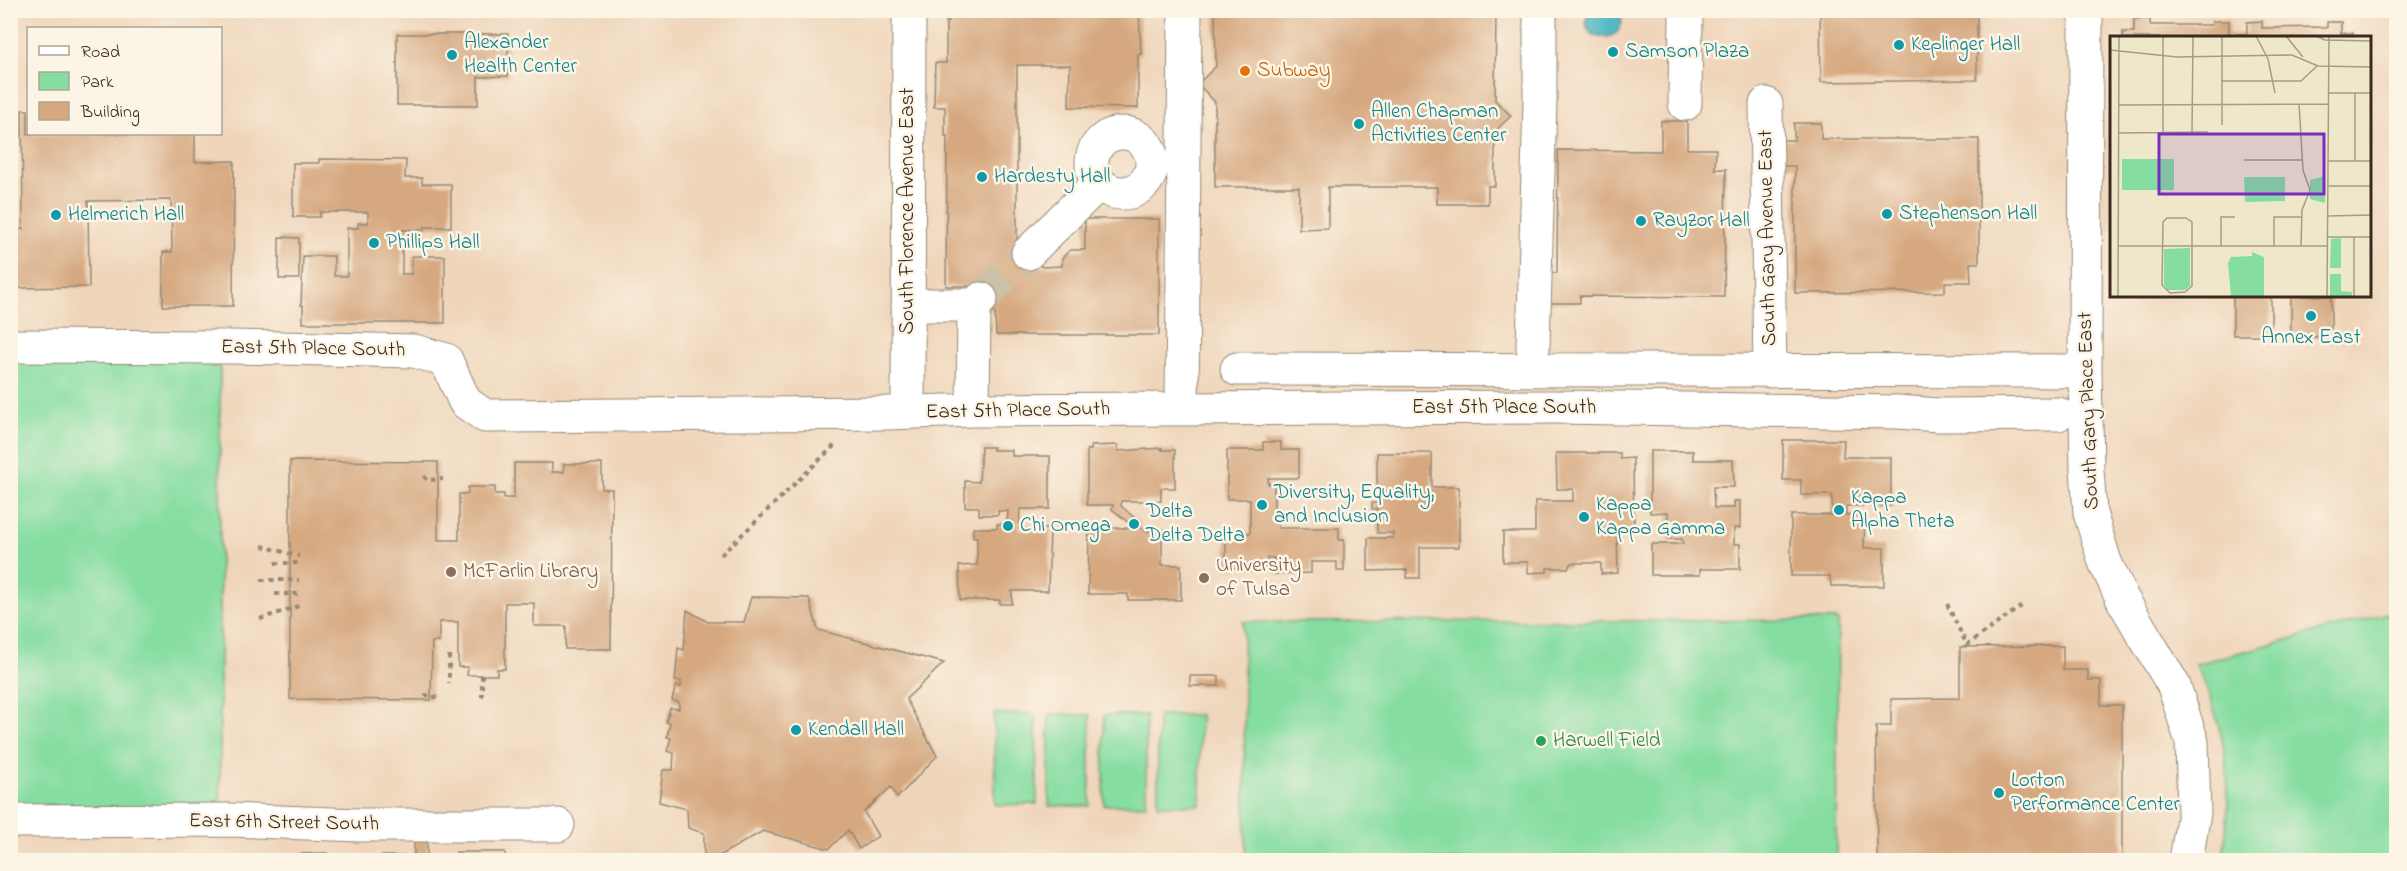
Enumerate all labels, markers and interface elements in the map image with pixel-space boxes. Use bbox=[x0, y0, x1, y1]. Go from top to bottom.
legend bbox=[27, 27, 222, 135]
place label: Alexander Health Center bbox=[464, 28, 578, 82]
place label: Keplinger Hall bbox=[1911, 30, 2020, 62]
inset map bbox=[2110, 36, 2371, 297]
place label: Samson Plaza bbox=[1625, 37, 1749, 67]
marker: Keplinger Hall bbox=[1892, 38, 1906, 52]
text: Road bbox=[81, 40, 120, 66]
marker: Samson Plaza bbox=[1606, 45, 1620, 59]
marker: Alexander Health Center bbox=[445, 48, 459, 62]
place label: Subway bbox=[1257, 56, 1330, 88]
marker: Subway bbox=[1238, 64, 1252, 78]
text: Park bbox=[81, 70, 114, 96]
street label: South Florence Avenue East bbox=[893, 88, 923, 334]
place label: Allen Chapman Activities Center bbox=[1371, 97, 1507, 151]
text: Building bbox=[80, 100, 140, 127]
marker: Allen Chapman Activities Center bbox=[1352, 117, 1366, 131]
street label: South Gary Avenue East bbox=[1751, 130, 1787, 346]
place label: Hardesty Hall bbox=[994, 162, 1111, 194]
marker: Hardesty Hall bbox=[975, 170, 989, 184]
place label: Stephenson Hall bbox=[1899, 199, 2037, 229]
place label: Helmerich Hall bbox=[68, 200, 184, 230]
place label: Rayzor Hall bbox=[1653, 206, 1750, 238]
marker: Stephenson Hall bbox=[1880, 207, 1894, 221]
marker: Helmerich Hall bbox=[49, 208, 63, 222]
marker: Rayzor Hall bbox=[1634, 214, 1648, 228]
place label: Phillips Hall bbox=[386, 228, 479, 258]
marker: Phillips Hall bbox=[367, 236, 381, 250]
marker: Annex East bbox=[2304, 309, 2318, 323]
street label: South Gary Place East bbox=[2071, 311, 2109, 511]
place label: Annex East bbox=[2261, 323, 2361, 353]
street label: East 5th Place South bbox=[221, 332, 405, 366]
street label: East 5th Place South bbox=[1412, 393, 1596, 423]
street label: East 5th Place South bbox=[926, 394, 1110, 428]
place label: Diversity, Equality, and Inclusion bbox=[1273, 478, 1434, 532]
place label: Kappa Alpha Theta bbox=[1851, 483, 1955, 537]
place label: Kappa Kappa Gamma bbox=[1596, 490, 1725, 544]
place label: Delta Delta Delta bbox=[1145, 497, 1245, 551]
marker: Diversity, Equality, and Inclusion bbox=[1255, 498, 1269, 512]
marker: Kappa Alpha Theta bbox=[1832, 503, 1846, 517]
marker: Kappa Kappa Gamma bbox=[1577, 510, 1591, 524]
place label: Chi Omega bbox=[1020, 511, 1111, 543]
marker: Delta Delta Delta bbox=[1127, 517, 1141, 531]
marker: Chi Omega bbox=[1001, 519, 1015, 533]
place label: University of Tulsa bbox=[1216, 551, 1301, 605]
place label: McFarlin Library bbox=[463, 557, 598, 589]
marker: McFarlin Library bbox=[444, 565, 458, 579]
marker: University of Tulsa bbox=[1197, 571, 1211, 585]
place label: Kendall Hall bbox=[808, 715, 904, 745]
marker: Kendall Hall bbox=[789, 723, 803, 737]
place label: Harwell Field bbox=[1553, 726, 1661, 756]
marker: Harwell Field bbox=[1534, 734, 1548, 748]
place label: Lorton Performance Center bbox=[2011, 766, 2180, 820]
marker: Lorton Performance Center bbox=[1992, 786, 2006, 800]
street label: East 6th Street South bbox=[189, 806, 379, 840]

